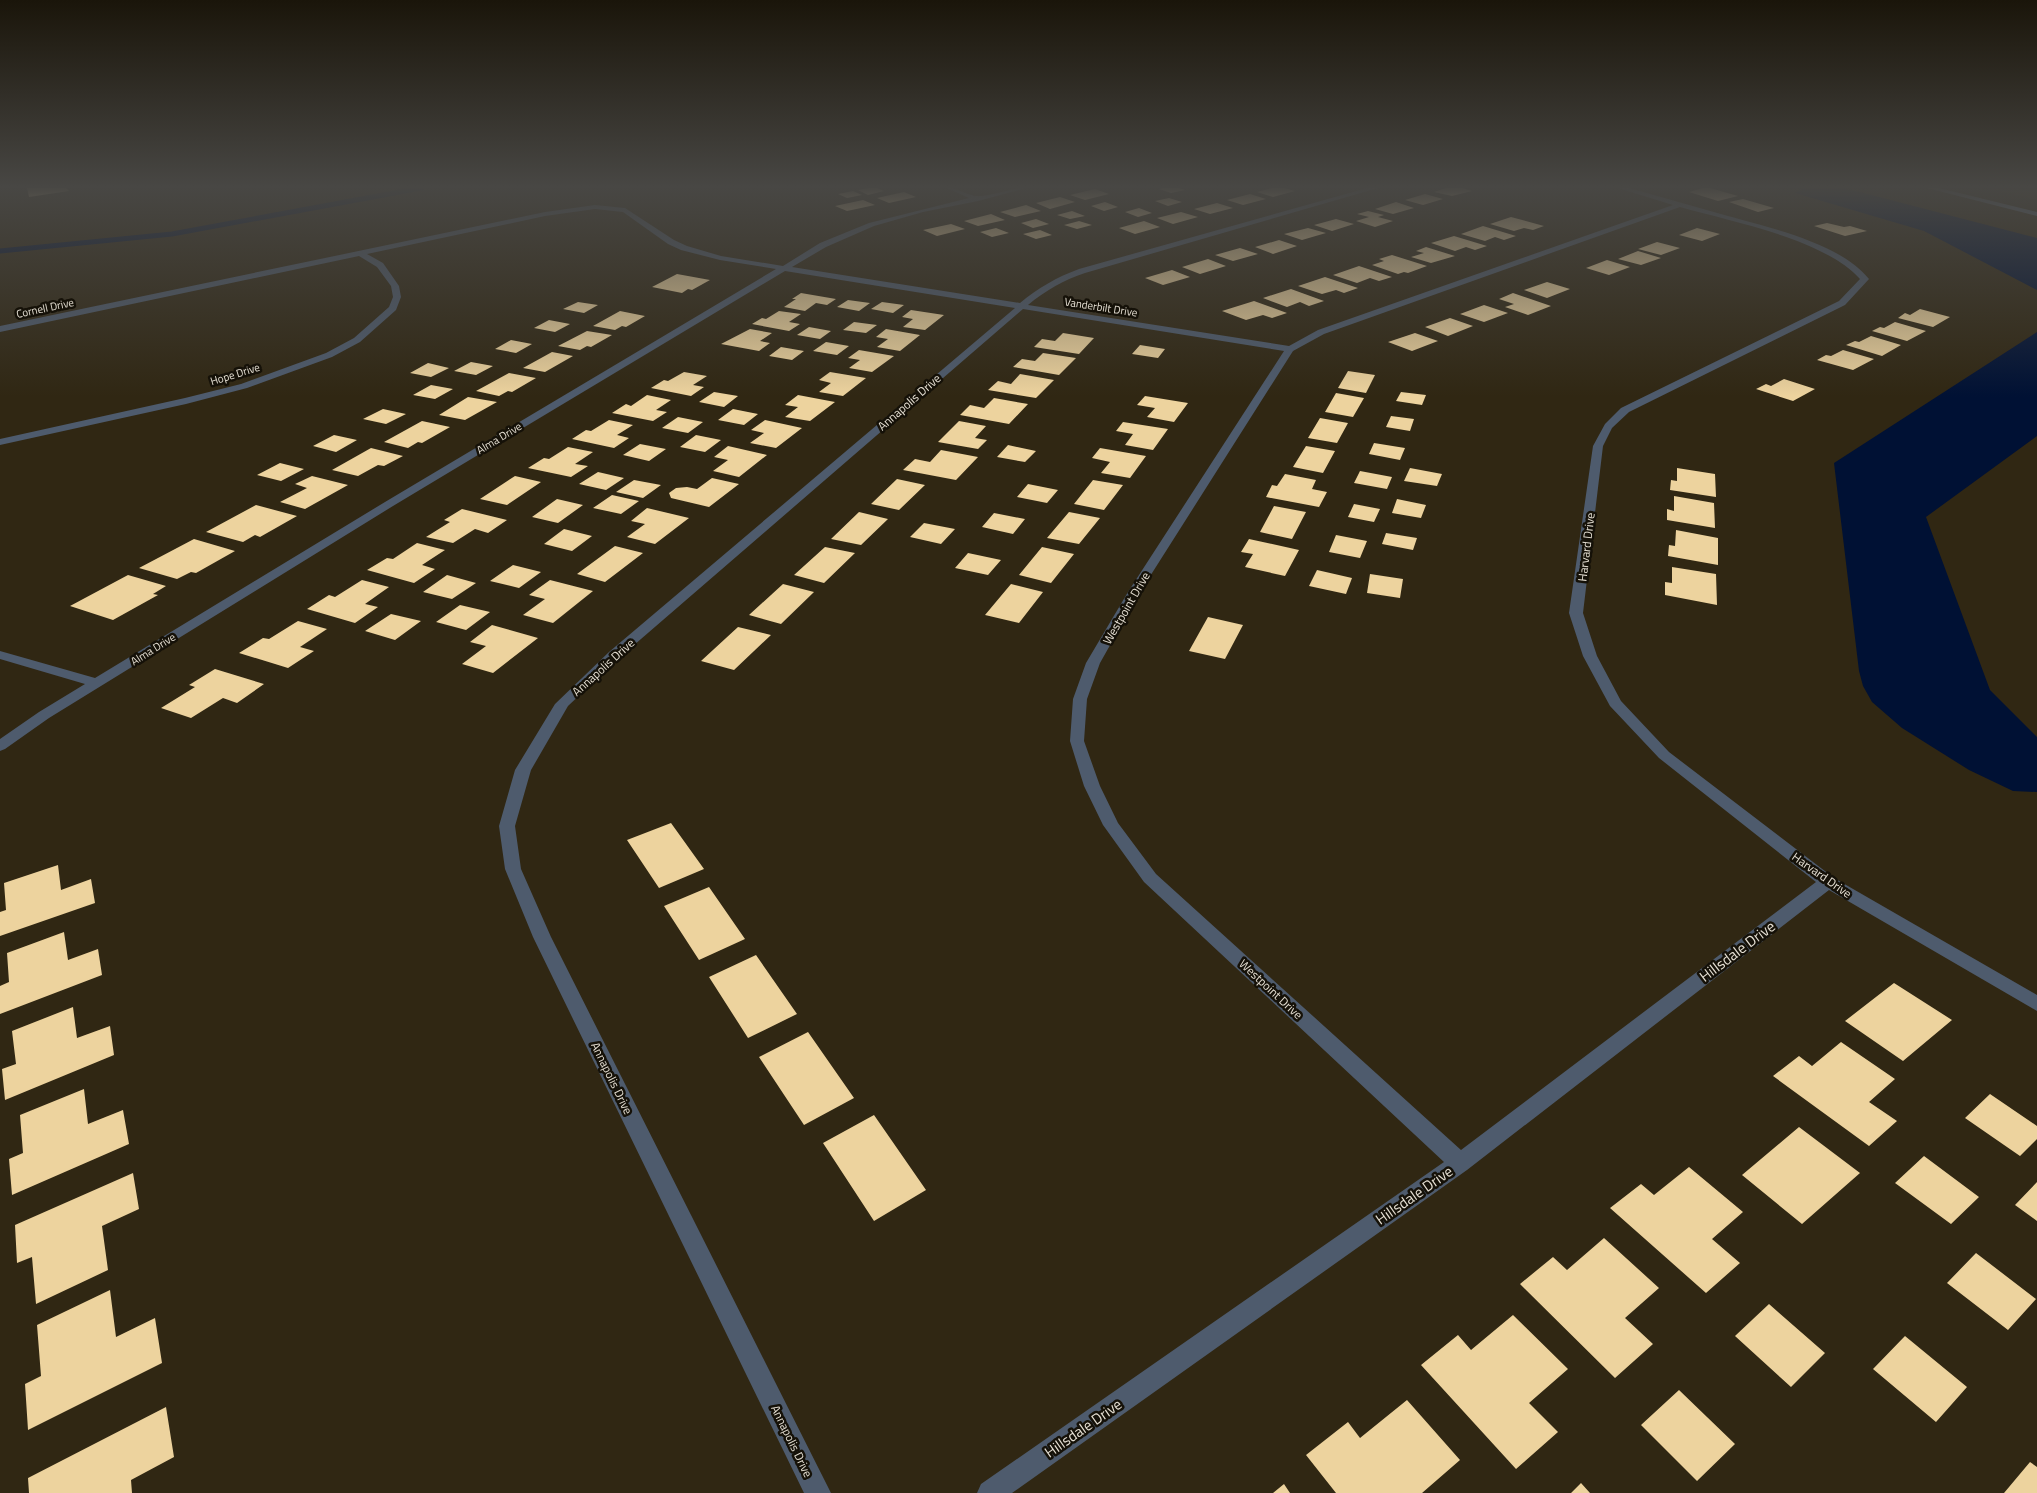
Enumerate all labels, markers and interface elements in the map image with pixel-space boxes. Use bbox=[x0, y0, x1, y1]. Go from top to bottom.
street label: Vanderbilt Drive bbox=[1063, 293, 1139, 321]
street label: Cornell Drive bbox=[15, 294, 76, 322]
street label: Hope Drive bbox=[208, 359, 262, 389]
street label: Annapolis Drive bbox=[873, 369, 945, 435]
street label: Alma Drive bbox=[473, 418, 525, 458]
street label: Harvard Drive bbox=[1572, 512, 1600, 582]
street label: Westpoint Drive bbox=[1098, 568, 1154, 648]
street label: Alma Drive bbox=[127, 629, 179, 669]
street label: Annapolis Drive bbox=[567, 634, 639, 700]
street label: Harvard Drive bbox=[1788, 847, 1856, 903]
street label: Hillsdale Drive bbox=[1694, 915, 1780, 987]
street label: Westpoint Drive bbox=[1235, 954, 1307, 1024]
street label: Annapolis Drive bbox=[586, 1039, 638, 1117]
street label: Hillsdale Drive bbox=[1371, 1160, 1457, 1230]
street label: Hillsdale Drive bbox=[1040, 1393, 1126, 1463]
street label: Annapolis Drive bbox=[766, 1402, 818, 1480]

